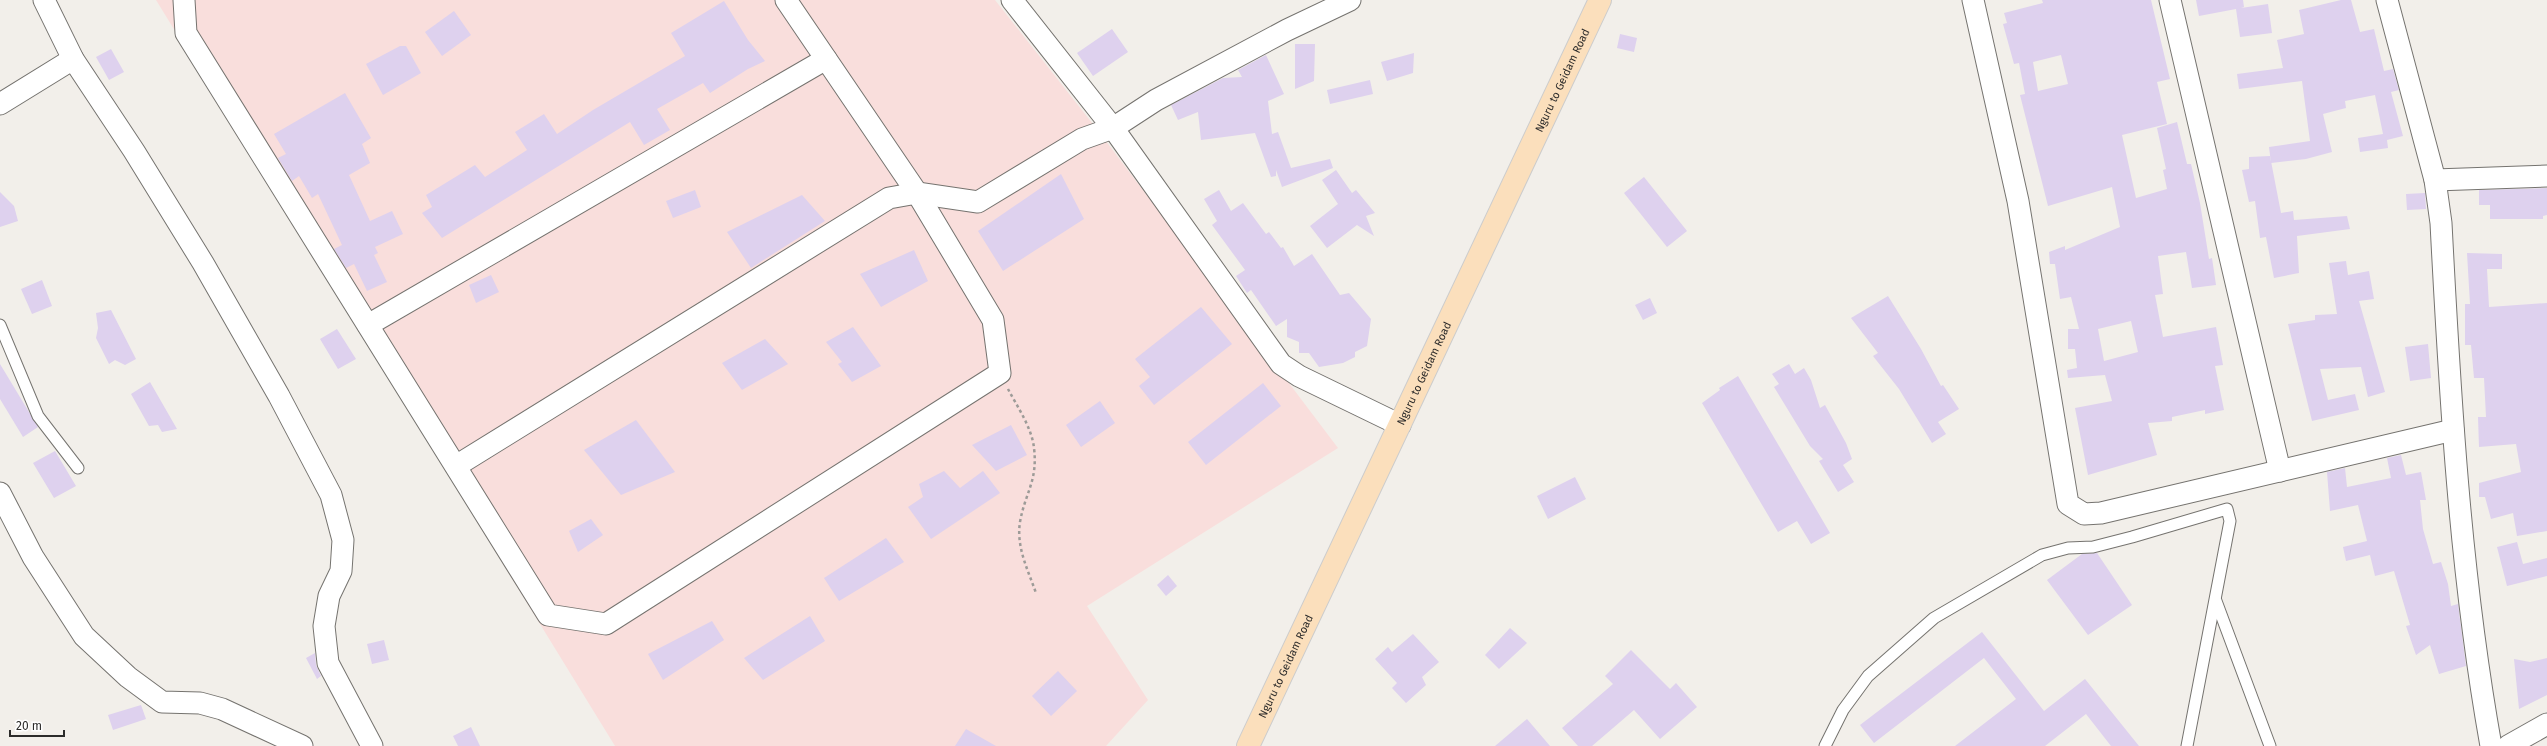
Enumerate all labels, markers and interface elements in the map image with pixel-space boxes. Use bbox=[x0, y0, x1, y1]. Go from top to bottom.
street label: Nguru to Geidam Road bbox=[1532, 27, 1592, 134]
street label: Nguru to Geidam Road bbox=[1394, 320, 1454, 427]
street label: Nguru to Geidam Road bbox=[1256, 613, 1315, 720]
scale bar bbox=[10, 712, 64, 738]
text: 20 m bbox=[16, 719, 42, 733]

